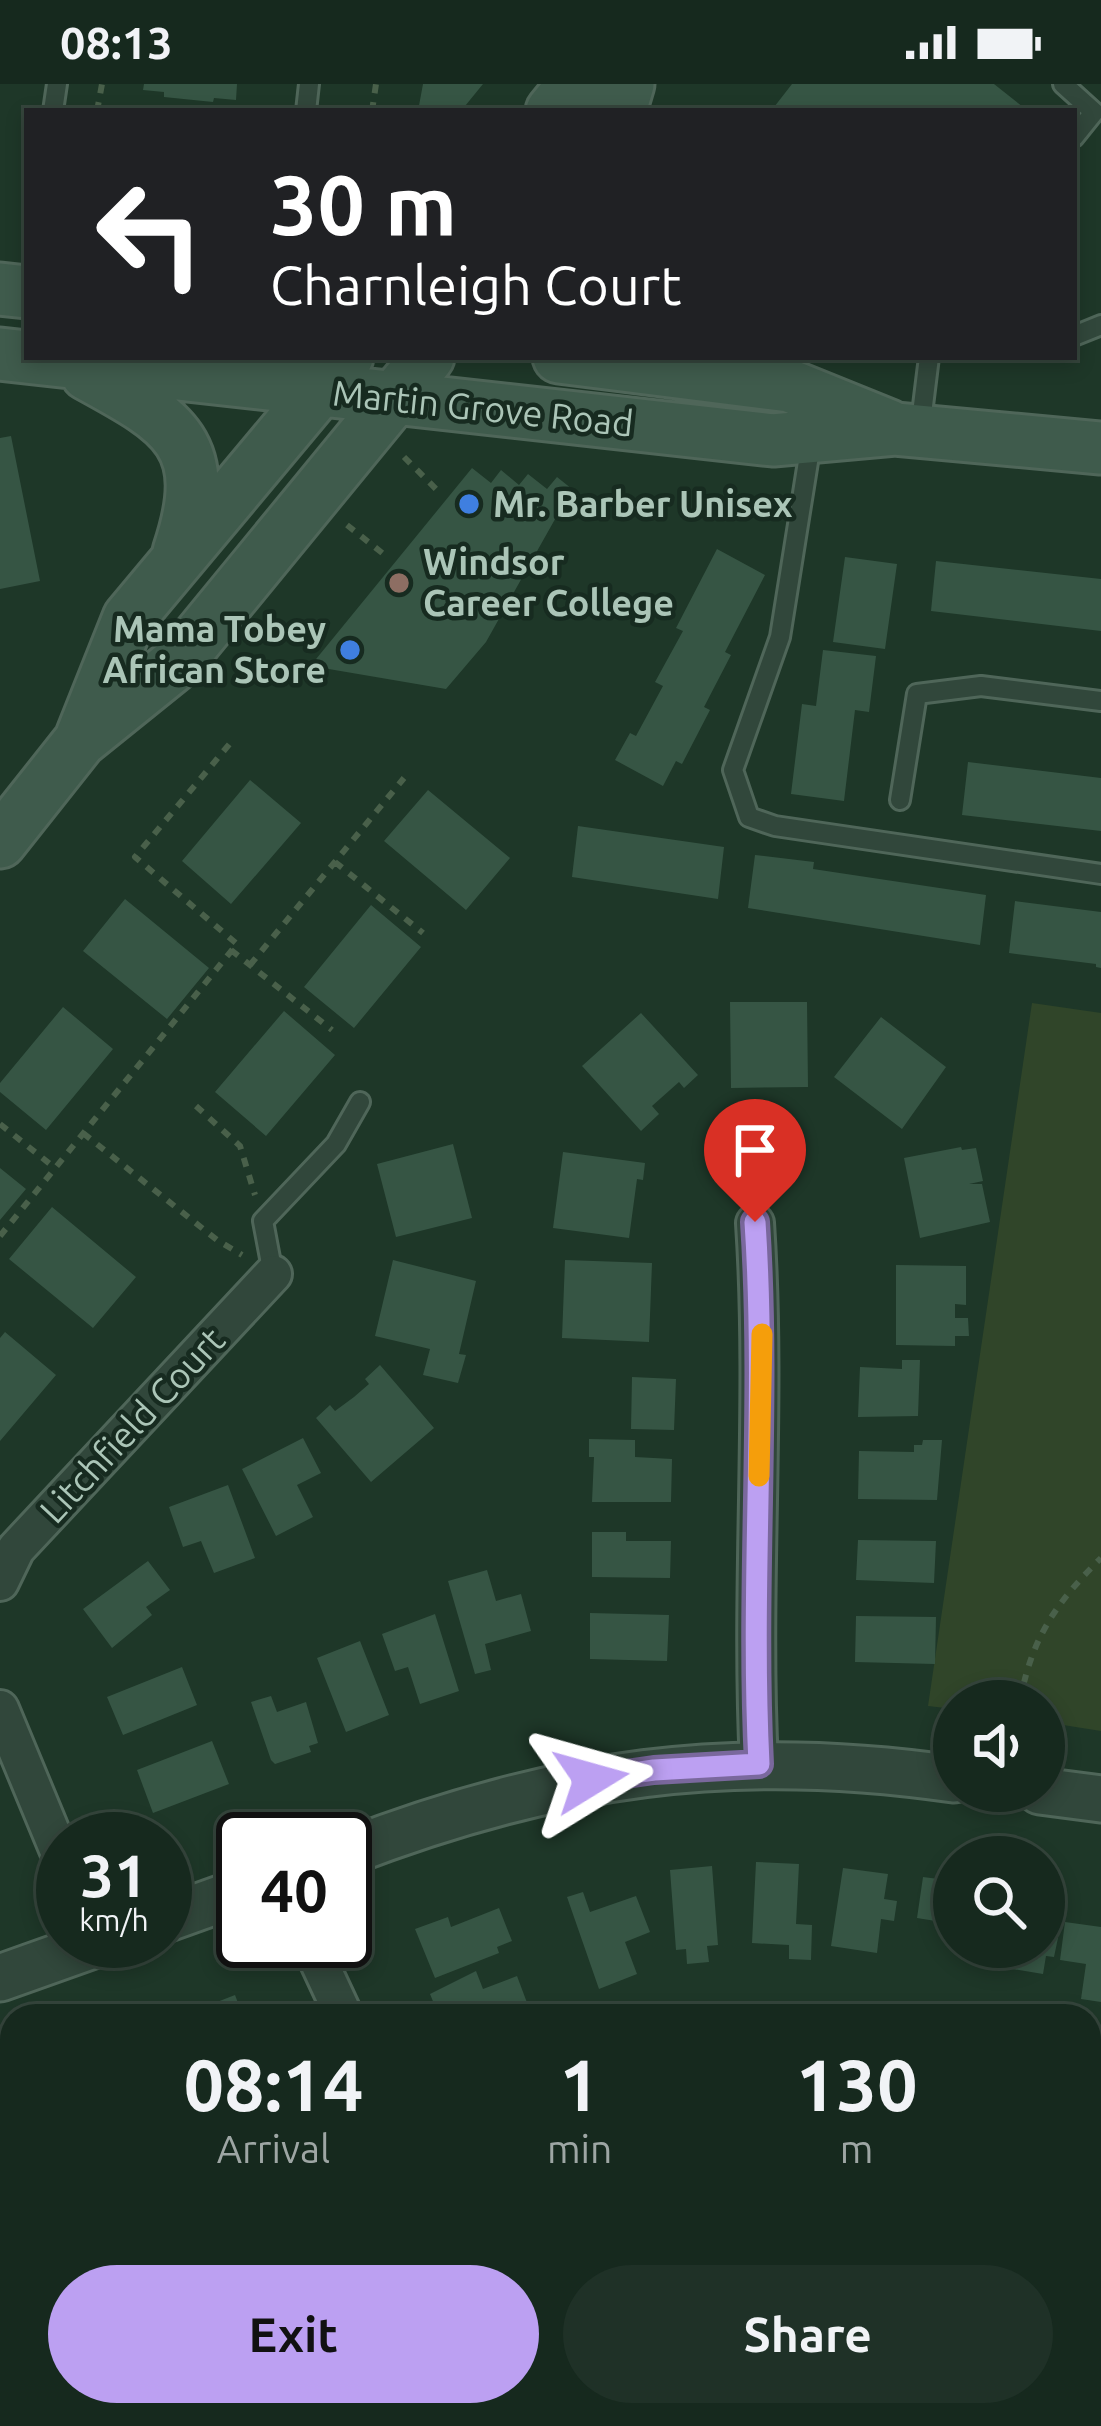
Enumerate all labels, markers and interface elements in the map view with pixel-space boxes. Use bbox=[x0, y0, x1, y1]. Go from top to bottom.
text: 08:13 bbox=[60, 17, 173, 68]
icon: left bbox=[72, 156, 228, 312]
text: 30 m bbox=[270, 157, 457, 251]
text: Charnleigh Court bbox=[270, 255, 681, 315]
street label: Martin Grove Road bbox=[331, 371, 635, 444]
place label: Mr. Barber Unisex bbox=[493, 483, 793, 524]
marker: Mr. Barber Unisex bbox=[456, 491, 482, 517]
place label: Windsor Career College bbox=[423, 541, 674, 623]
marker: Windsor Career College bbox=[386, 570, 412, 596]
place label: Mama Tobey African Store bbox=[103, 608, 326, 690]
marker: Mama Tobey African Store bbox=[337, 637, 363, 663]
pin bbox=[704, 1099, 806, 1222]
icon: arrive bbox=[722, 1117, 788, 1183]
street label: Litchfield Court bbox=[31, 1319, 232, 1530]
map controls bbox=[933, 1680, 1065, 1968]
button: sound bbox=[933, 1680, 1065, 1812]
position arrow bbox=[528, 1716, 654, 1842]
speed limit sign: 40 bbox=[216, 1812, 372, 1968]
button: search bbox=[933, 1836, 1065, 1968]
text: 31 bbox=[80, 1841, 148, 1908]
text: km/h bbox=[79, 1903, 149, 1937]
text: 08:14 bbox=[183, 2044, 364, 2125]
text: 1 bbox=[559, 2044, 600, 2125]
text: 130 bbox=[796, 2044, 918, 2125]
text: Arrival bbox=[217, 2127, 330, 2170]
text: min bbox=[547, 2127, 612, 2170]
text: m bbox=[840, 2127, 873, 2170]
button: Exit bbox=[48, 2265, 539, 2403]
button: Share bbox=[563, 2265, 1053, 2403]

